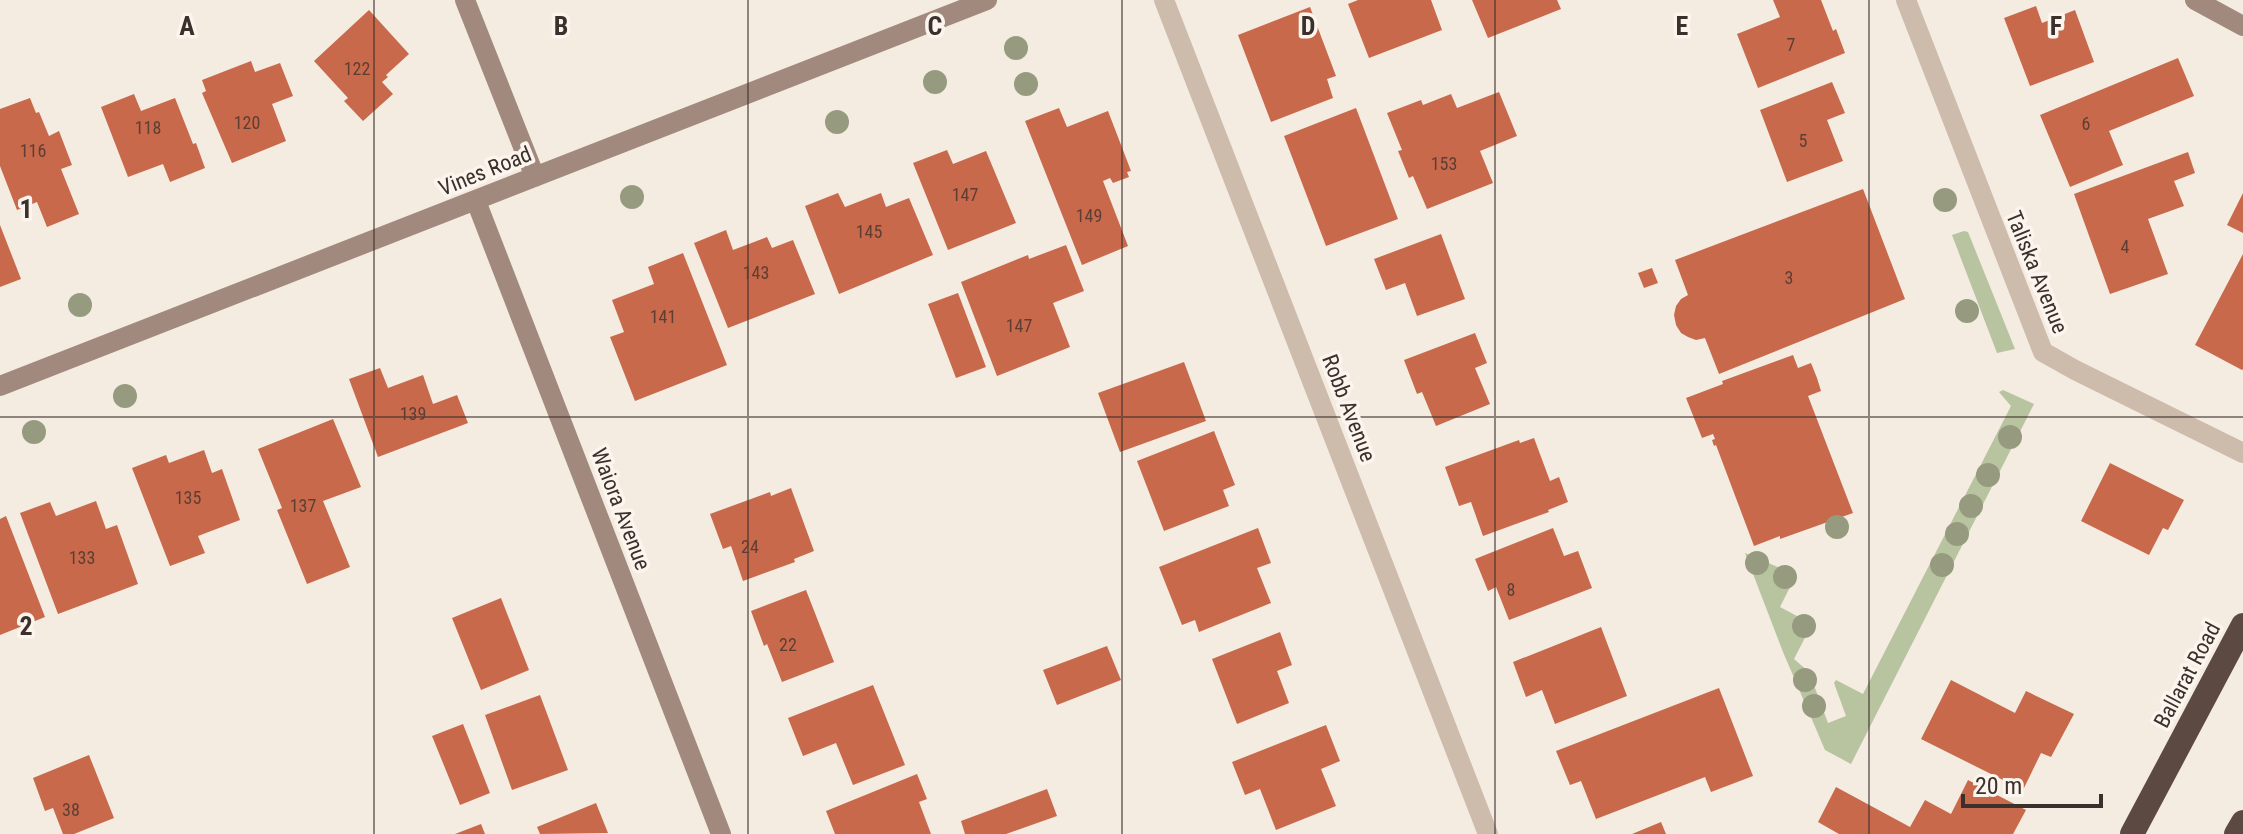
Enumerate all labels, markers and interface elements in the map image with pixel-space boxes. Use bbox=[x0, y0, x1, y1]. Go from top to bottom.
text: A bbox=[179, 11, 195, 41]
text: B bbox=[554, 11, 568, 41]
text: C bbox=[928, 11, 943, 41]
text: D bbox=[1301, 11, 1315, 41]
text: E bbox=[1676, 11, 1689, 41]
text: F bbox=[2050, 11, 2062, 41]
house number: 7 bbox=[1787, 34, 1796, 55]
house number: 122 bbox=[344, 58, 370, 79]
house number: 120 bbox=[234, 112, 260, 133]
house number: 6 bbox=[2082, 113, 2090, 134]
house number: 118 bbox=[135, 117, 161, 138]
house number: 5 bbox=[1799, 130, 1808, 151]
house number: 116 bbox=[20, 140, 46, 161]
street label: Vines Road bbox=[435, 141, 535, 201]
house number: 153 bbox=[1431, 153, 1457, 174]
house number: 147 bbox=[952, 184, 978, 205]
text: 1 bbox=[19, 194, 33, 224]
house number: 149 bbox=[1076, 205, 1102, 226]
street label: Taliska Avenue bbox=[2001, 207, 2073, 337]
house number: 145 bbox=[856, 221, 882, 242]
house number: 4 bbox=[2121, 236, 2130, 257]
house number: 143 bbox=[743, 262, 769, 283]
house number: 3 bbox=[1785, 267, 1793, 288]
house number: 141 bbox=[650, 306, 676, 327]
house number: 147 bbox=[1006, 315, 1032, 336]
street label: Robb Avenue bbox=[1317, 351, 1381, 465]
house number: 139 bbox=[400, 403, 426, 424]
street label: Waiora Avenue bbox=[586, 445, 656, 573]
house number: 135 bbox=[175, 487, 201, 508]
house number: 137 bbox=[290, 495, 316, 516]
house number: 24 bbox=[741, 536, 759, 557]
house number: 133 bbox=[69, 547, 95, 568]
house number: 8 bbox=[1507, 579, 1515, 600]
text: 2 bbox=[19, 611, 33, 641]
street label: Ballarat Road bbox=[2149, 618, 2225, 732]
house number: 22 bbox=[779, 634, 797, 655]
scale bar bbox=[1963, 758, 2101, 808]
text: 20 m bbox=[1975, 772, 2022, 800]
house number: 38 bbox=[62, 799, 80, 820]

